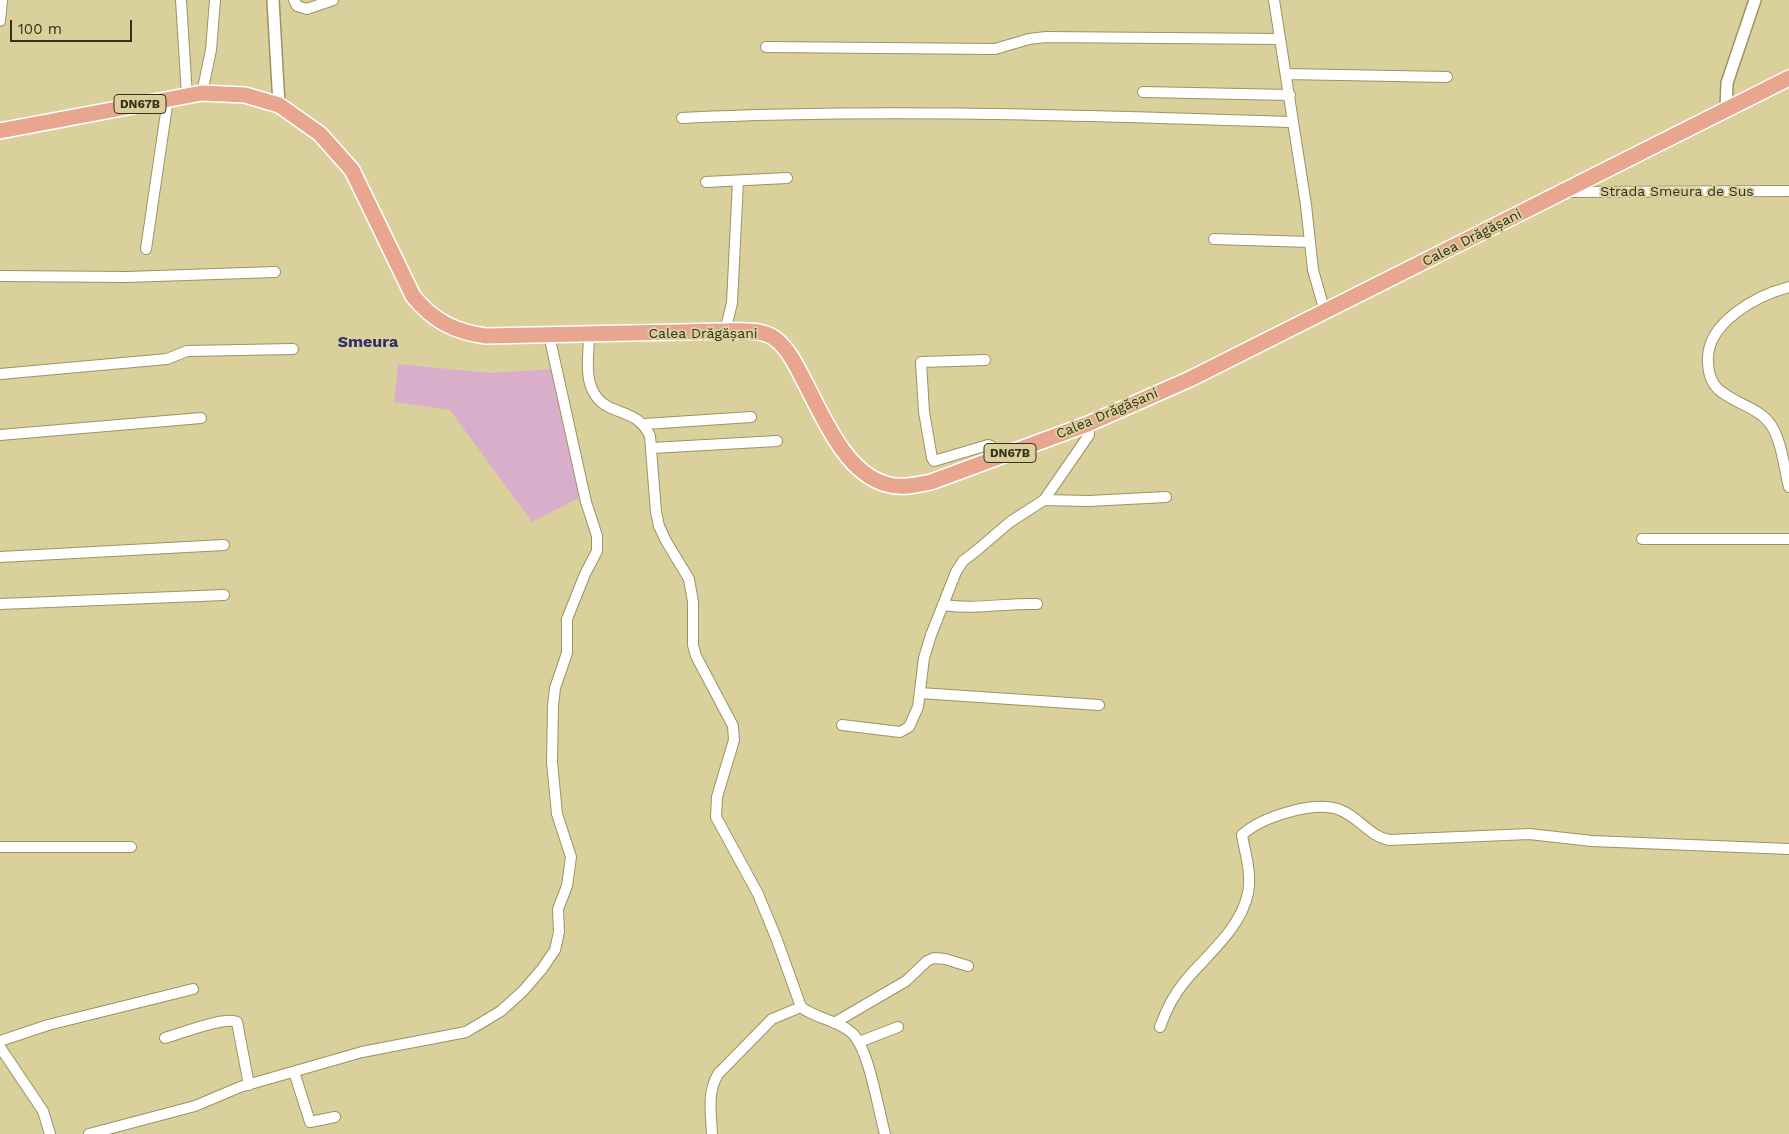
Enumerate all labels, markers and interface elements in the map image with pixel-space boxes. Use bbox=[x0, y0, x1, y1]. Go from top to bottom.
scale bar bbox=[12, 10, 135, 42]
text: 100 m bbox=[18, 20, 62, 38]
road number: DN67B bbox=[114, 95, 166, 114]
street label: Strada Smeura de Sus bbox=[1600, 184, 1754, 200]
street label: Calea Drăgășani bbox=[1420, 206, 1524, 270]
street label: Calea Drăgășani bbox=[648, 326, 758, 342]
district label: Smeura bbox=[338, 332, 398, 352]
street label: Calea Drăgășani bbox=[1053, 385, 1161, 443]
road number: DN67B bbox=[984, 443, 1036, 462]

